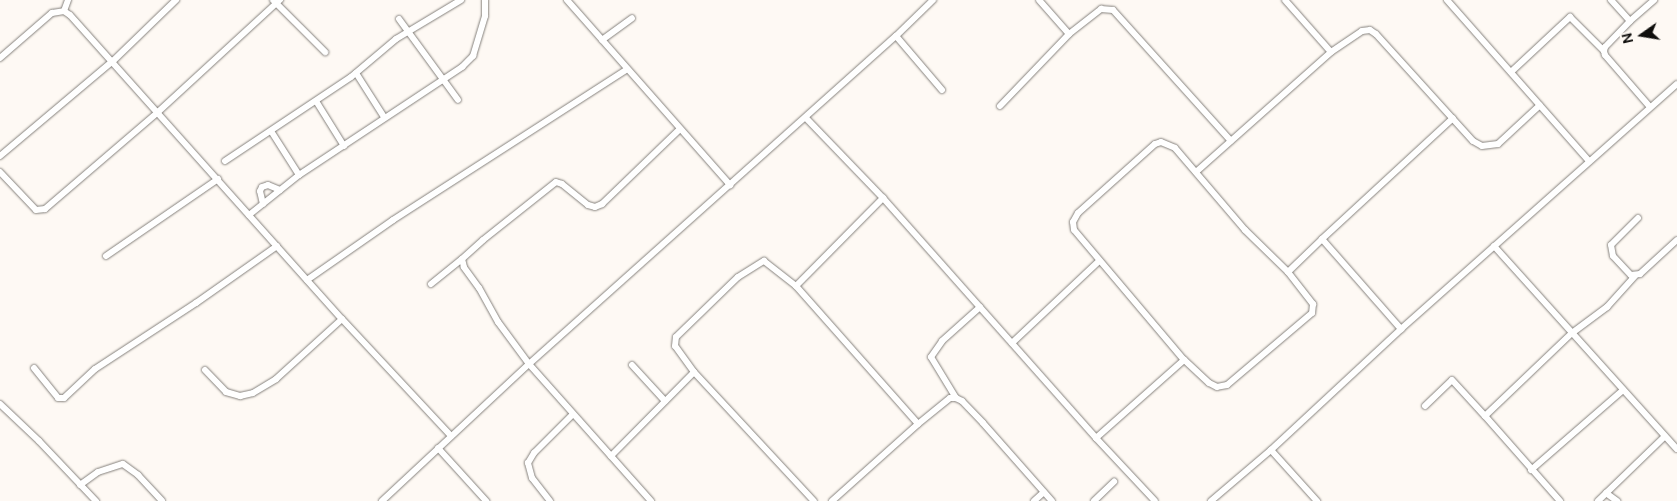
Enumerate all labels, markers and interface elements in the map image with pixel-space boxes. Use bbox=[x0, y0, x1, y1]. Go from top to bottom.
north arrow bbox=[1617, 10, 1667, 60]
text: N bbox=[1617, 31, 1637, 45]

